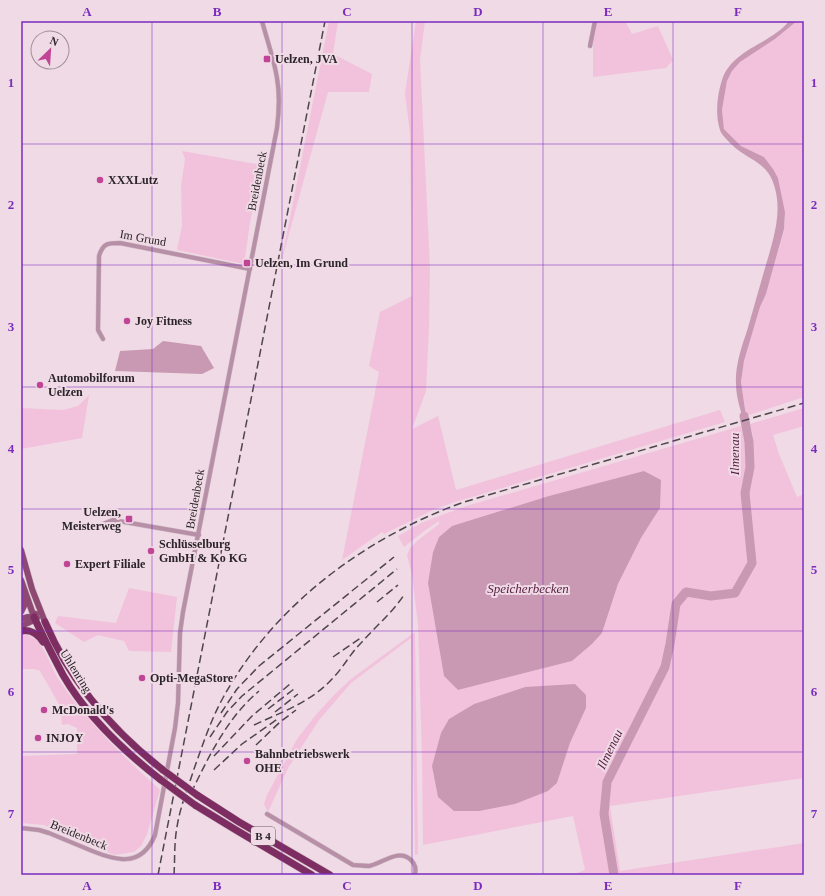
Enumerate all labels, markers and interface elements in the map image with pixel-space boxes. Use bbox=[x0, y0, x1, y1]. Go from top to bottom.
text: A bbox=[82, 4, 92, 19]
text: B bbox=[213, 4, 222, 19]
text: C bbox=[342, 4, 352, 19]
text: D bbox=[473, 4, 483, 19]
text: E bbox=[604, 4, 612, 19]
text: F bbox=[734, 4, 742, 19]
north arrow bbox=[30, 30, 70, 70]
text: N bbox=[48, 34, 60, 48]
place label: Uelzen, JVA bbox=[275, 52, 338, 66]
marker: Uelzen, JVA bbox=[262, 54, 272, 64]
text: 1 bbox=[8, 75, 14, 90]
text: 1 bbox=[811, 75, 817, 90]
street label: Breidenbeck bbox=[244, 150, 270, 212]
place label: XXXLutz bbox=[108, 173, 159, 187]
marker: XXXLutz bbox=[95, 175, 105, 185]
text: 2 bbox=[8, 197, 14, 212]
text: 2 bbox=[811, 197, 817, 212]
street label: Im Grund bbox=[119, 227, 167, 249]
place label: Uelzen, Im Grund bbox=[255, 256, 348, 270]
marker: Uelzen, Im Grund bbox=[242, 258, 252, 268]
place label: Joy Fitness bbox=[135, 314, 192, 328]
marker: Joy Fitness bbox=[122, 316, 132, 326]
text: 3 bbox=[8, 319, 15, 334]
text: 3 bbox=[811, 319, 818, 334]
place label: Automobilforum Uelzen bbox=[48, 371, 135, 399]
marker: Automobilforum Uelzen bbox=[35, 380, 45, 390]
water label: Ilmenau bbox=[727, 432, 742, 476]
text: 4 bbox=[8, 441, 15, 456]
text: 4 bbox=[811, 441, 818, 456]
street label: Breidenbeck bbox=[183, 468, 207, 530]
place label: Uelzen, Meisterweg bbox=[62, 505, 121, 533]
marker: Uelzen, Meisterweg bbox=[124, 514, 134, 524]
place label: Schlüsselburg GmbH & Ko KG bbox=[159, 537, 247, 565]
marker: Schlüsselburg GmbH & Ko KG bbox=[146, 546, 156, 556]
place label: Expert Filiale bbox=[75, 557, 146, 571]
marker: Expert Filiale bbox=[62, 559, 72, 569]
text: 5 bbox=[8, 562, 15, 577]
text: 5 bbox=[811, 562, 818, 577]
water label: Speicherbecken bbox=[487, 581, 569, 596]
street label: Uhlenring bbox=[57, 647, 95, 695]
place label: Opti-MegaStore bbox=[150, 671, 234, 685]
marker: Opti-MegaStore bbox=[137, 673, 147, 683]
text: 6 bbox=[8, 684, 15, 699]
text: 6 bbox=[811, 684, 818, 699]
place label: McDonald's bbox=[52, 703, 114, 717]
marker: McDonald's bbox=[39, 705, 49, 715]
water label: Ilmenau bbox=[593, 726, 626, 773]
place label: INJOY bbox=[46, 731, 84, 745]
marker: INJOY bbox=[33, 733, 43, 743]
place label: Bahnbetriebswerk OHE bbox=[255, 747, 350, 775]
marker: Bahnbetriebswerk OHE bbox=[242, 756, 252, 766]
text: 7 bbox=[8, 806, 15, 821]
text: 7 bbox=[811, 806, 818, 821]
street label: Breidenbeck bbox=[48, 817, 110, 853]
road number: B 4 bbox=[251, 827, 275, 845]
text: A bbox=[82, 878, 92, 893]
text: B bbox=[213, 878, 222, 893]
text: C bbox=[342, 878, 352, 893]
text: D bbox=[473, 878, 483, 893]
text: E bbox=[604, 878, 612, 893]
text: F bbox=[734, 878, 742, 893]

